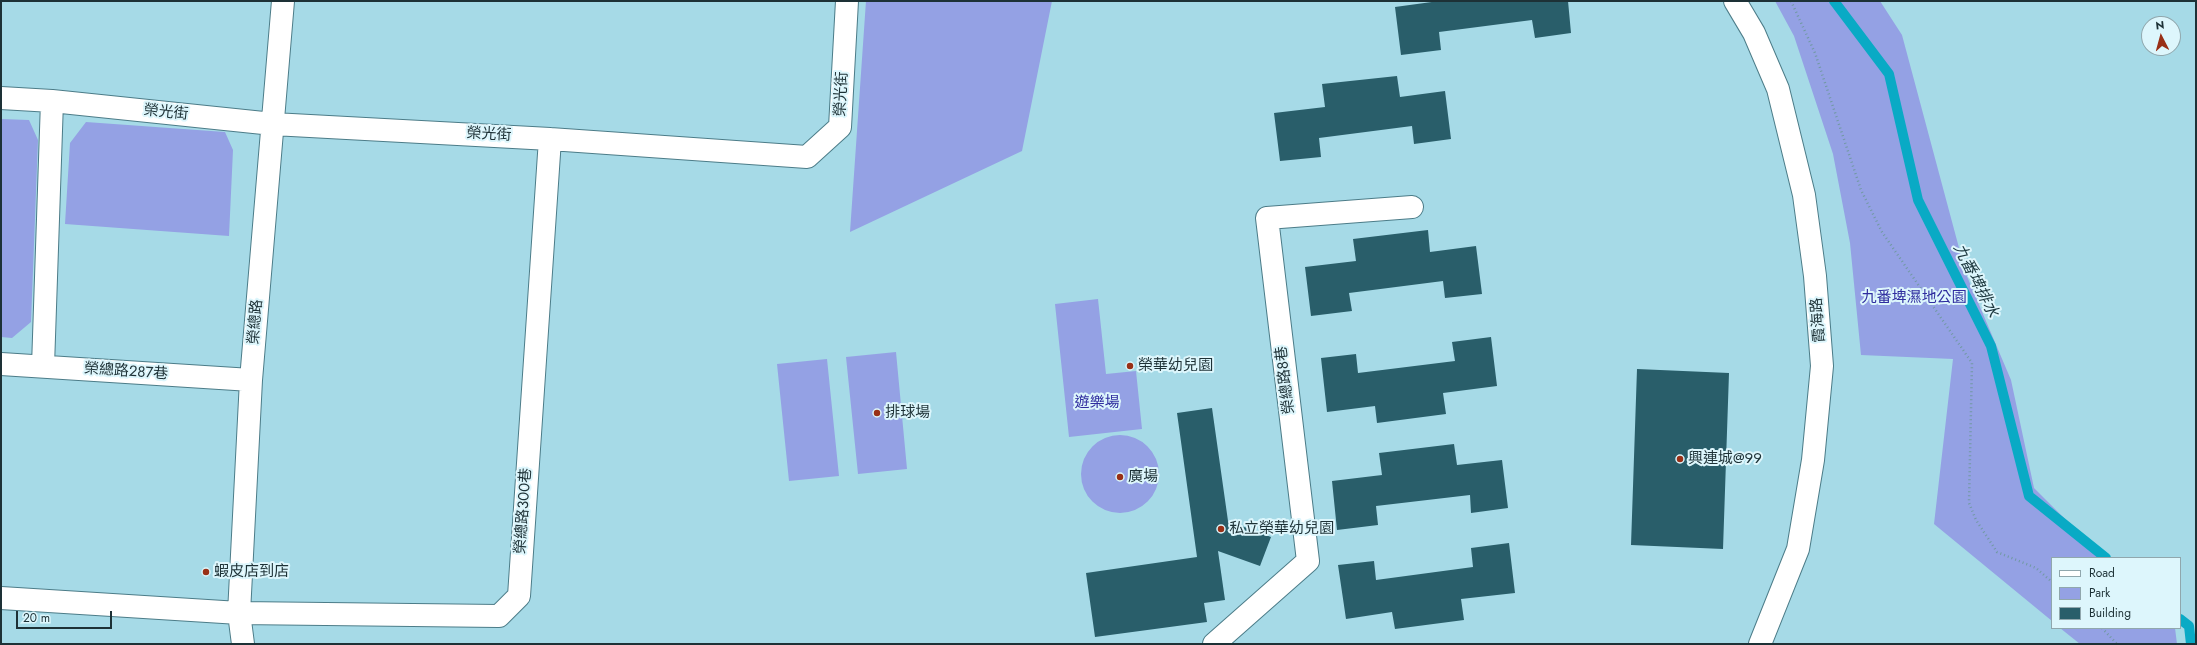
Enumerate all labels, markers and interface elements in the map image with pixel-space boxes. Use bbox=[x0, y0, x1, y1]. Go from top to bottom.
north arrow bbox=[2141, 16, 2181, 56]
text: N bbox=[2155, 17, 2165, 33]
street label: 榮光街 bbox=[832, 71, 852, 117]
street label: 榮光街 bbox=[143, 102, 189, 124]
street label: 榮光街 bbox=[466, 125, 512, 145]
water label: 九番埤排水 bbox=[1948, 241, 2002, 321]
park label: 九番埤濕地公園 bbox=[1862, 289, 1966, 307]
street label: 霞海路 bbox=[1808, 297, 1830, 343]
street label: 榮總路 bbox=[245, 299, 267, 345]
street label: 榮總路8巷 bbox=[1273, 345, 1299, 415]
place label: 榮華幼兒園 bbox=[1138, 357, 1213, 375]
street label: 榮總路287巷 bbox=[83, 360, 169, 384]
marker: 榮華幼兒園 bbox=[1125, 361, 1135, 371]
park label: 遊樂場 bbox=[1075, 394, 1119, 412]
place label: 排球場 bbox=[885, 404, 930, 422]
marker: 排球場 bbox=[872, 408, 882, 418]
place label: 興連城@99 bbox=[1688, 450, 1762, 468]
marker: 興連城@99 bbox=[1675, 454, 1685, 464]
street label: 榮總路300巷 bbox=[512, 467, 536, 555]
place label: 廣場 bbox=[1128, 468, 1158, 486]
marker: 廣場 bbox=[1115, 472, 1125, 482]
place label: 私立榮華幼兒園 bbox=[1229, 520, 1334, 538]
marker: 私立榮華幼兒園 bbox=[1216, 524, 1226, 534]
legend bbox=[2051, 557, 2181, 629]
place label: 蝦皮店到店 bbox=[214, 563, 289, 581]
text: Road bbox=[2089, 564, 2115, 582]
marker: 蝦皮店到店 bbox=[201, 567, 211, 577]
text: Park bbox=[2089, 584, 2110, 602]
scale bar bbox=[18, 603, 114, 629]
text: Building bbox=[2089, 604, 2131, 622]
text: 20 m bbox=[23, 609, 50, 627]

